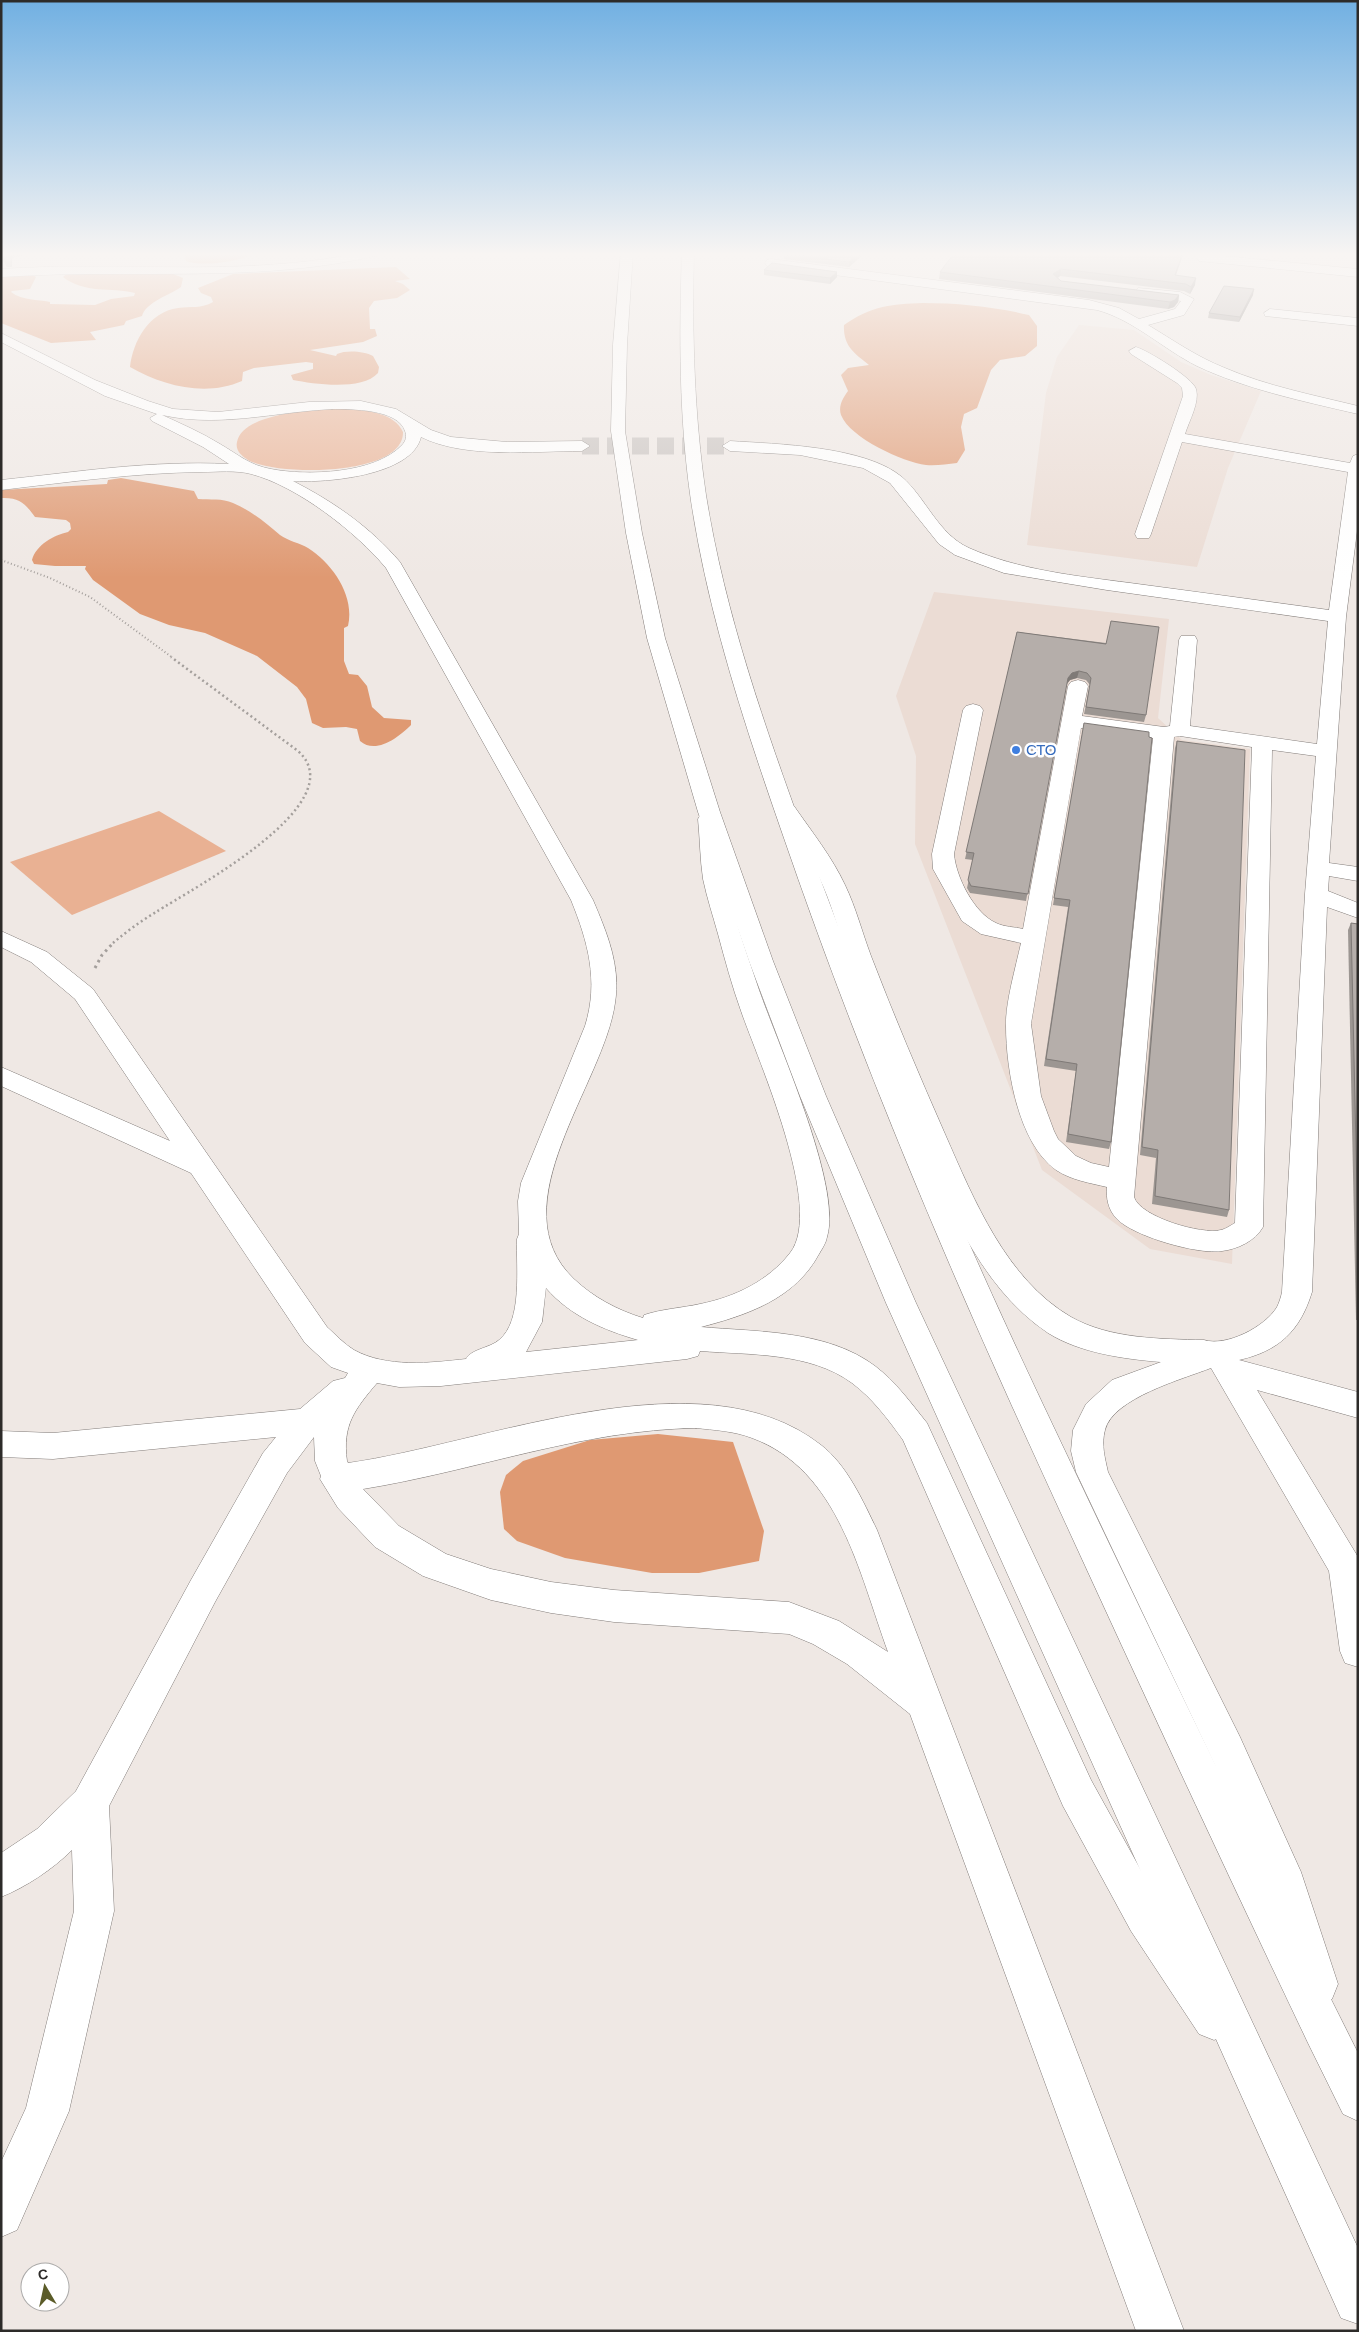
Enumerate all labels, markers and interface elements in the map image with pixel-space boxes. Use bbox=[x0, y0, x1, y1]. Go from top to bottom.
place label: СТО bbox=[1026, 740, 1057, 758]
marker: СТО bbox=[1010, 744, 1022, 756]
north arrow bbox=[20, 2262, 70, 2312]
text: С bbox=[37, 2264, 49, 2283]

